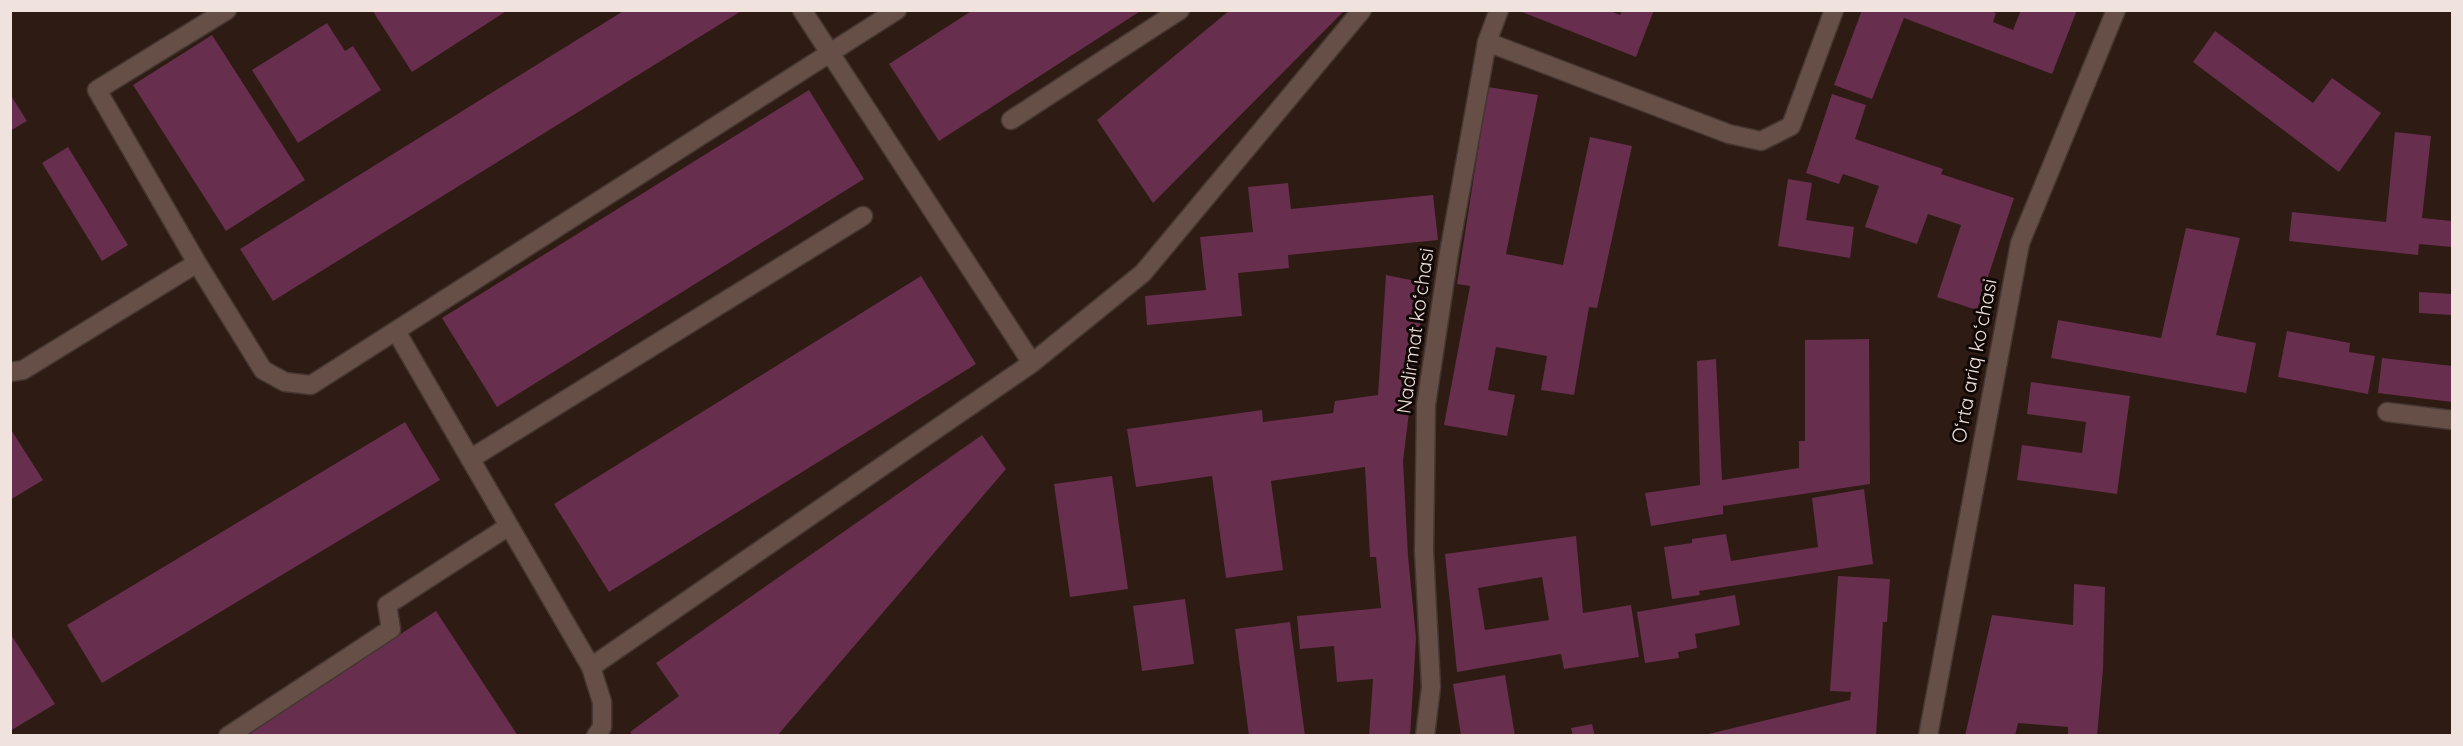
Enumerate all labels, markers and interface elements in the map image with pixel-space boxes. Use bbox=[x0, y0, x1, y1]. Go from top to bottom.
street label: Nadirmat koʻchasi bbox=[1392, 247, 1440, 415]
street label: Oʻrta ariq koʻchasi bbox=[1947, 277, 2003, 445]

